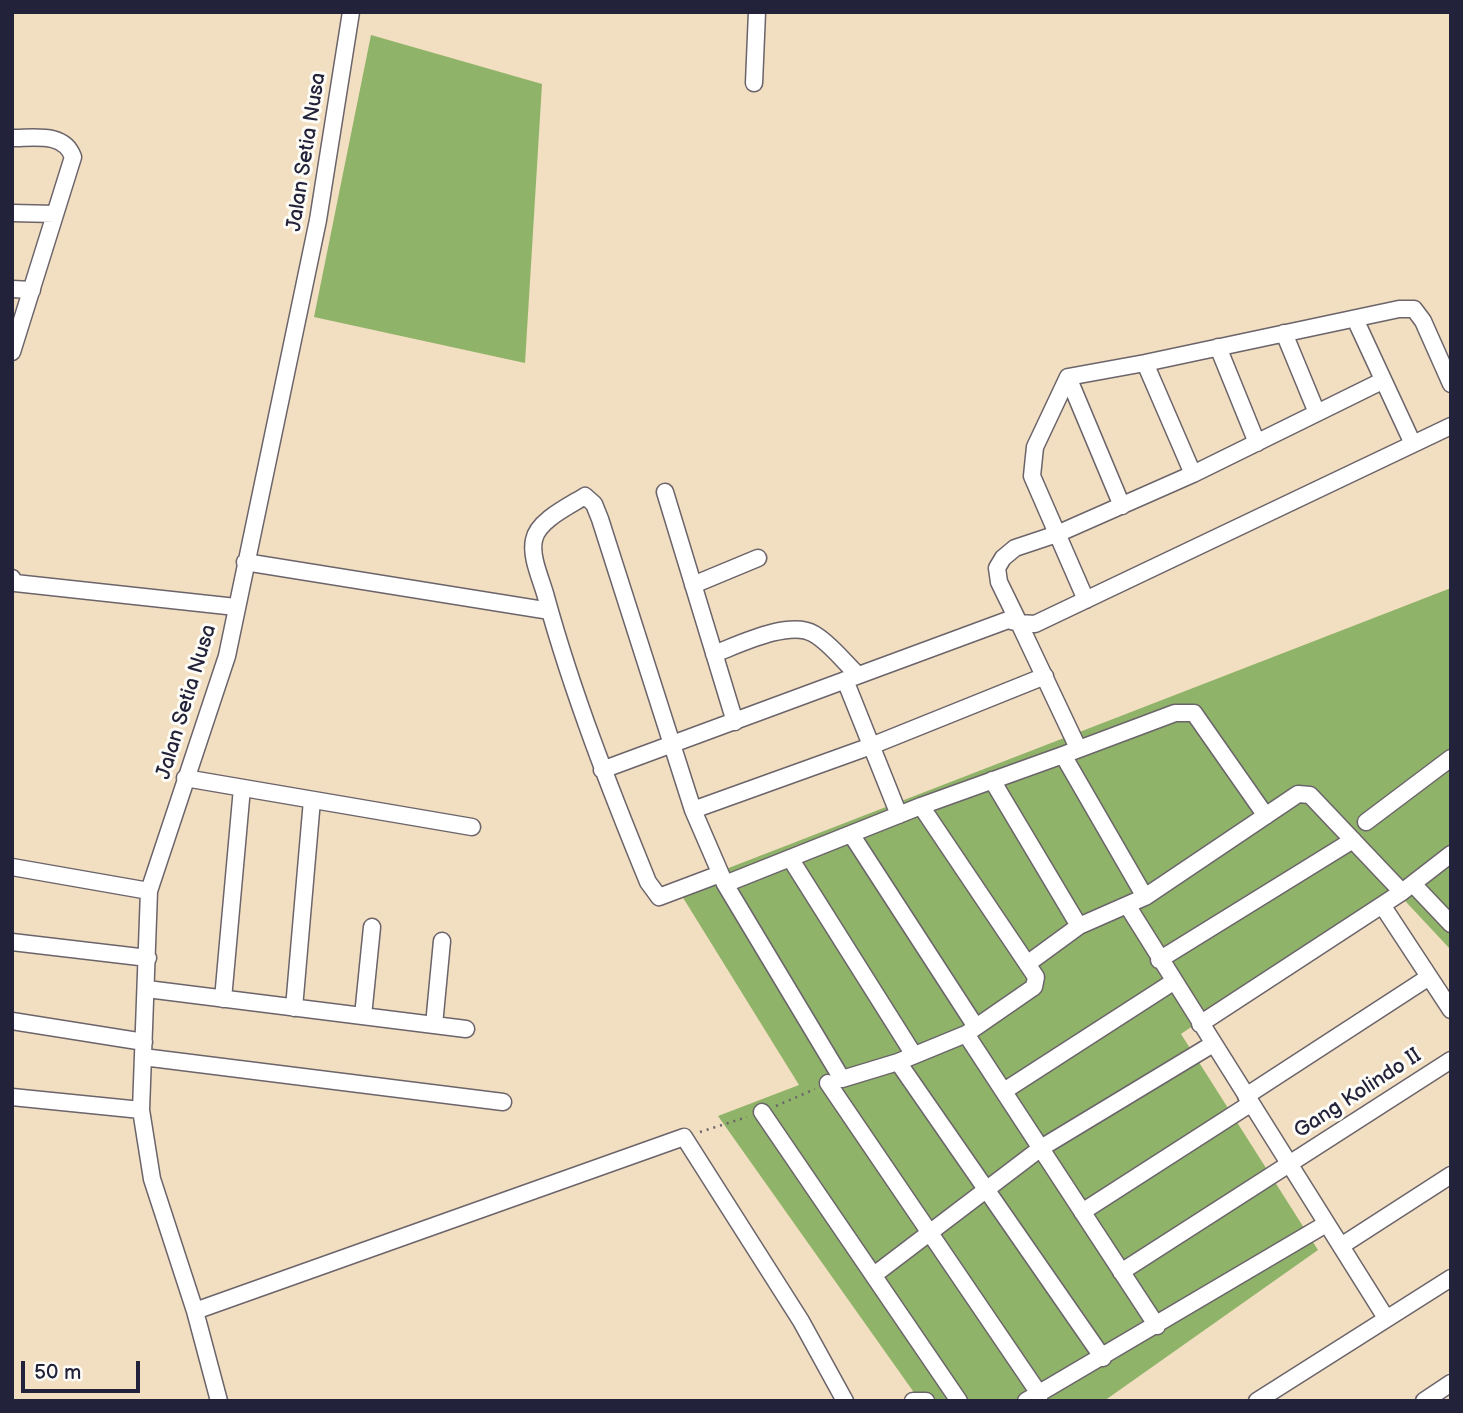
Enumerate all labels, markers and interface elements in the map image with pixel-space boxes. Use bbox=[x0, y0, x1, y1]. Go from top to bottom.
street label: Jalan Setia Nusa bbox=[282, 71, 332, 233]
street label: Jalan Setia Nusa bbox=[152, 622, 222, 782]
street label: Gang Kolindo II bbox=[1290, 1044, 1426, 1144]
scale bar bbox=[24, 1346, 144, 1390]
text: 50 m bbox=[34, 1360, 81, 1385]

